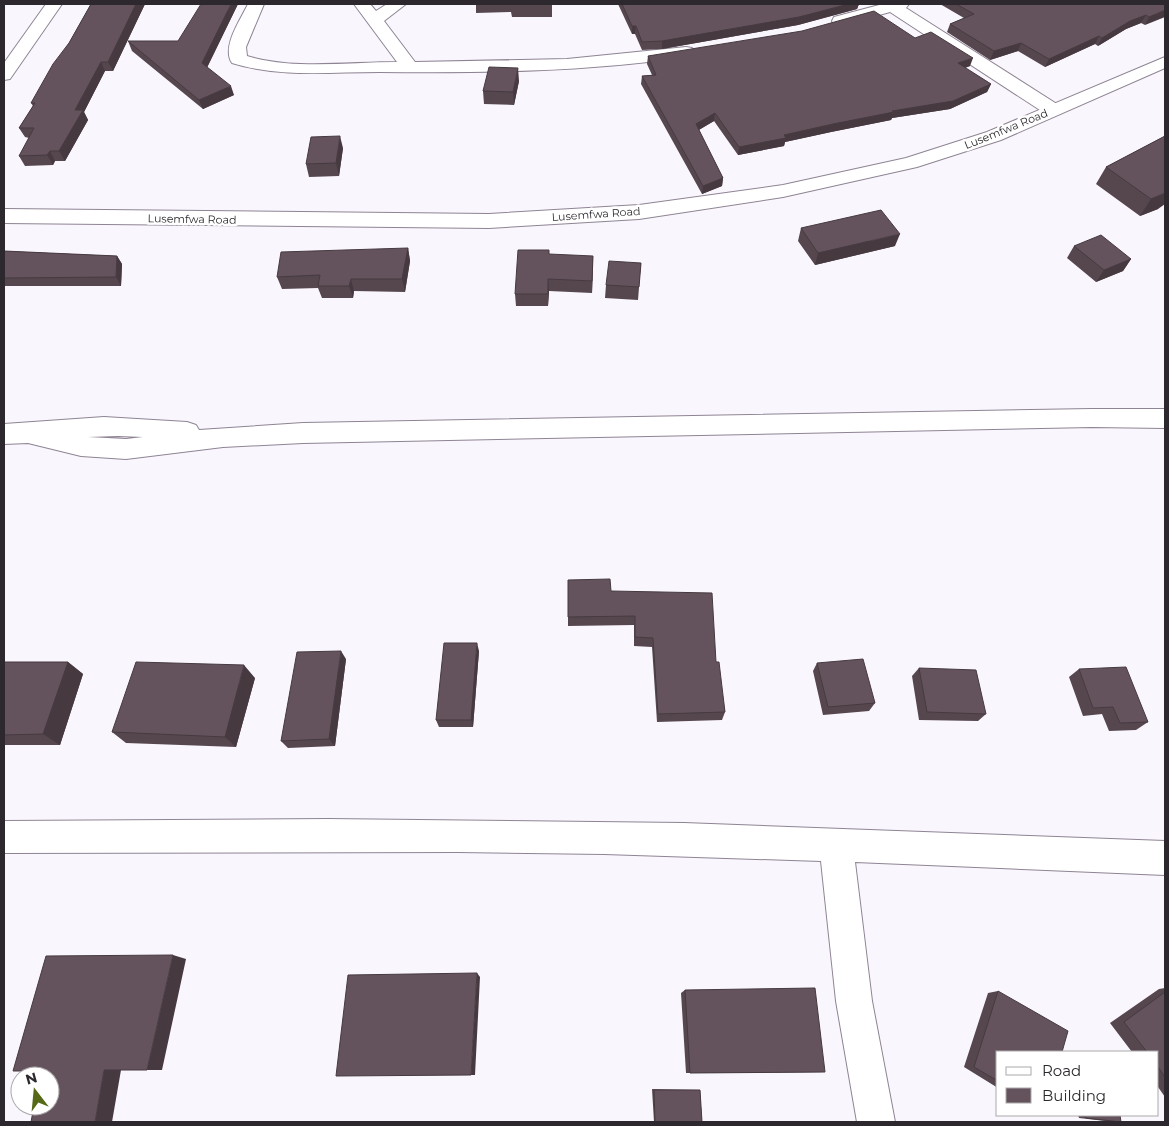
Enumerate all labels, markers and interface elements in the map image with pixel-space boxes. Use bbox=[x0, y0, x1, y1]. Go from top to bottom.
street label: Lusemfwa Road bbox=[962, 106, 1050, 152]
street label: Lusemfwa Road bbox=[551, 204, 641, 224]
street label: Lusemfwa Road bbox=[147, 211, 237, 227]
legend bbox=[996, 1051, 1159, 1116]
text: Road bbox=[1042, 1061, 1081, 1080]
north arrow bbox=[10, 1066, 60, 1116]
text: N bbox=[23, 1068, 39, 1089]
text: Building bbox=[1042, 1086, 1106, 1105]

